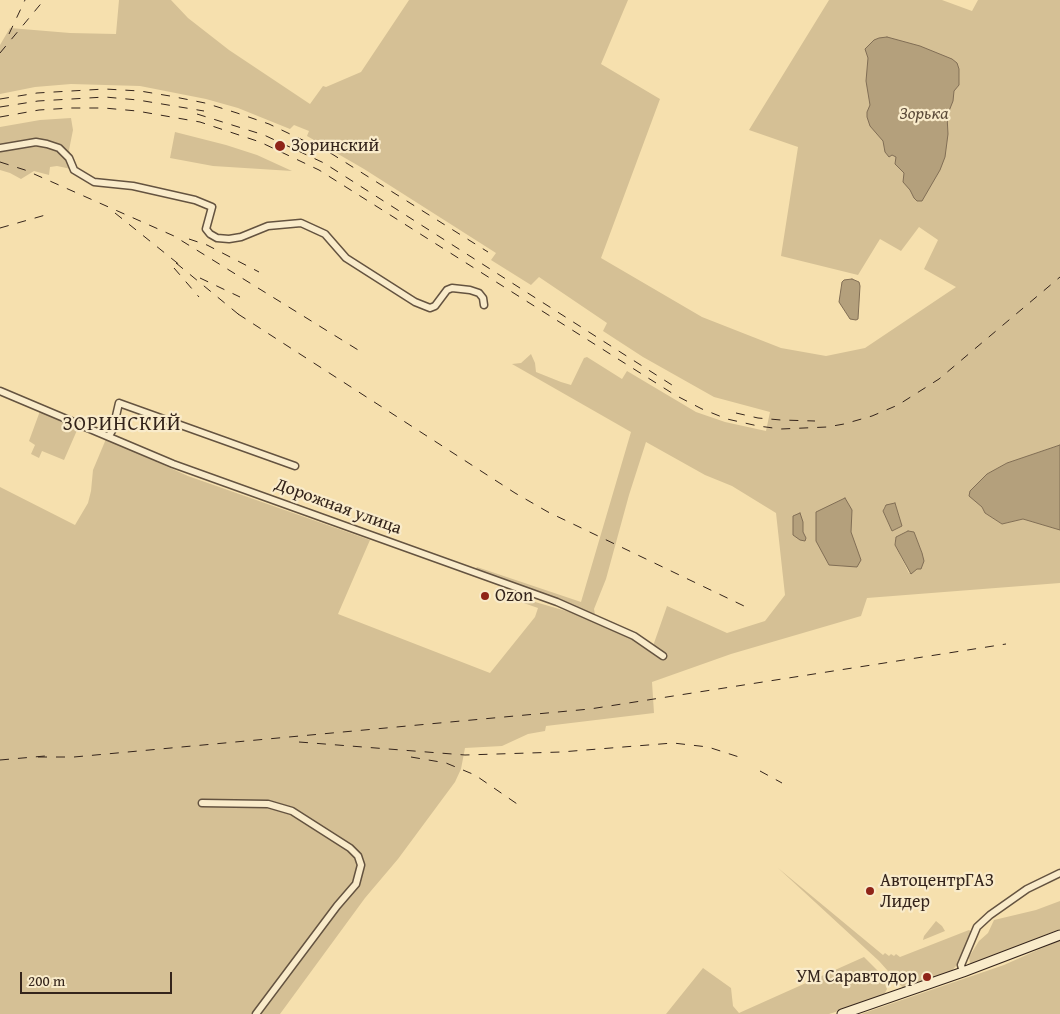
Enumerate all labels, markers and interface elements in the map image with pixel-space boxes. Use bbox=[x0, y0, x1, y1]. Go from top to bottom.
park label: Зорька bbox=[899, 103, 949, 125]
place label: Зоринский bbox=[291, 135, 379, 157]
marker: Зоринский bbox=[273, 139, 287, 153]
district label: ЗОРИНСКИЙ bbox=[61, 413, 183, 437]
street label: Дорожная улица bbox=[272, 474, 404, 540]
place label: Ozon bbox=[495, 585, 533, 607]
marker: Ozon bbox=[479, 590, 491, 602]
place label: АвтоцентрГАЗ Лидер bbox=[880, 870, 994, 912]
marker: АвтоцентрГАЗ Лидер bbox=[864, 885, 876, 897]
scale bar bbox=[22, 962, 175, 994]
place label: УМ Саравтодор bbox=[796, 966, 917, 988]
text: 200 m bbox=[28, 970, 65, 991]
marker: УМ Саравтодор bbox=[921, 971, 933, 983]

